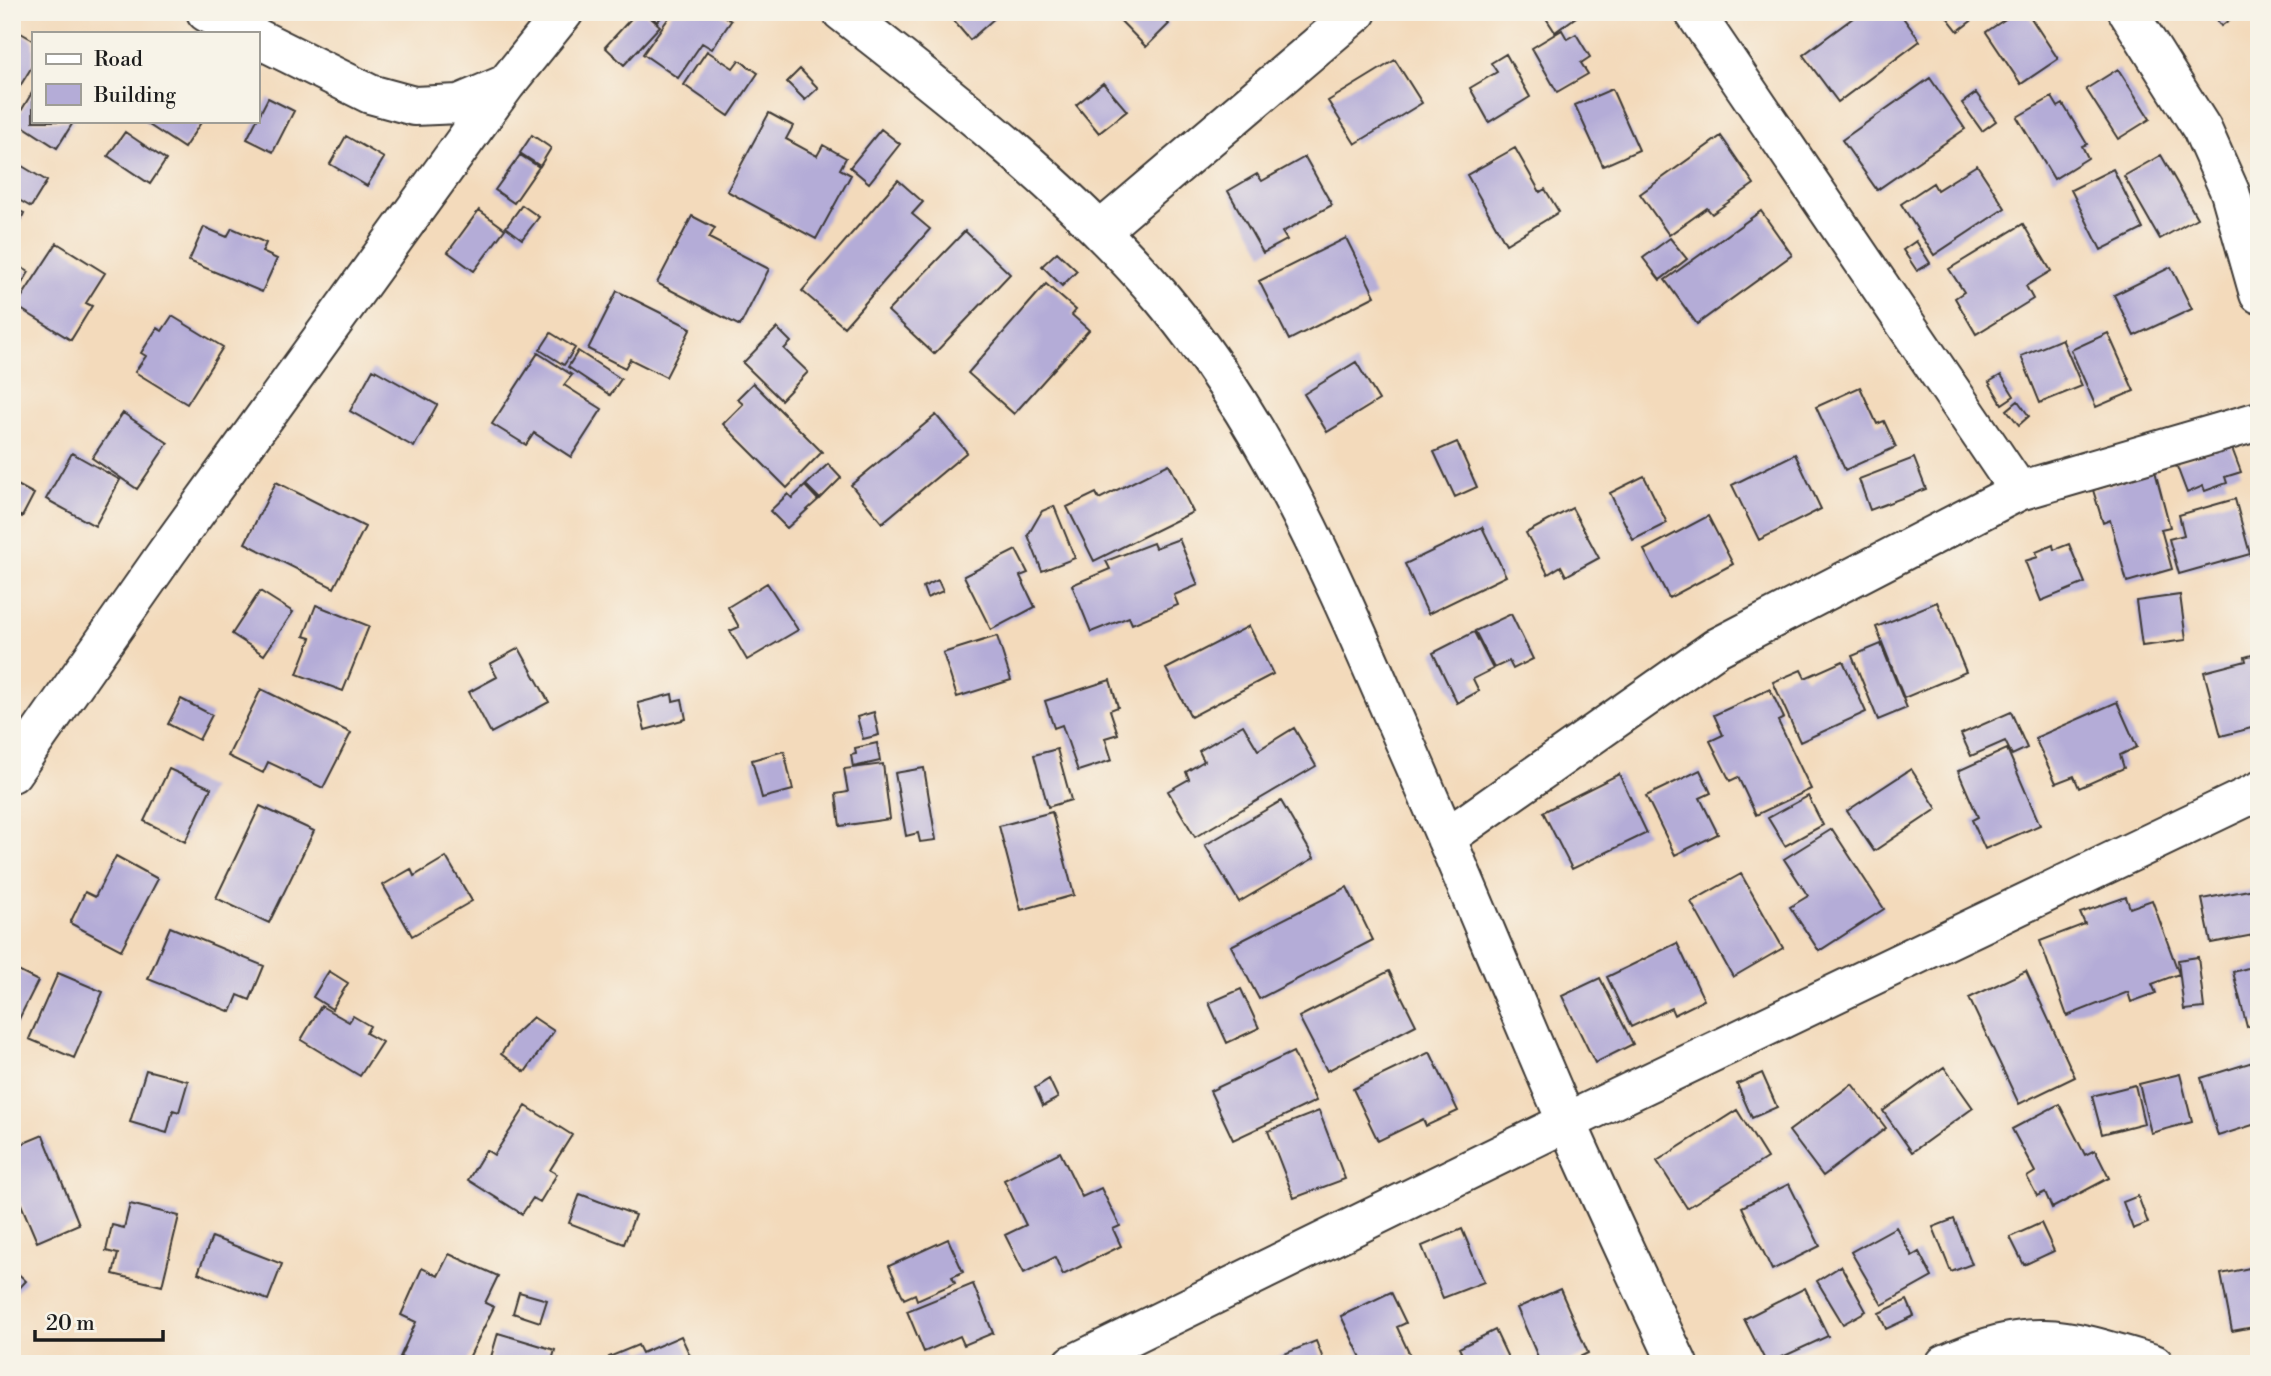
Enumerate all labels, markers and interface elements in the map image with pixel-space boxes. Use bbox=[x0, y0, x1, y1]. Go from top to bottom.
legend bbox=[32, 32, 259, 122]
text: Road bbox=[94, 47, 143, 73]
text: Building bbox=[93, 83, 176, 109]
scale bar bbox=[35, 1299, 163, 1343]
text: 20 m bbox=[46, 1311, 95, 1337]

